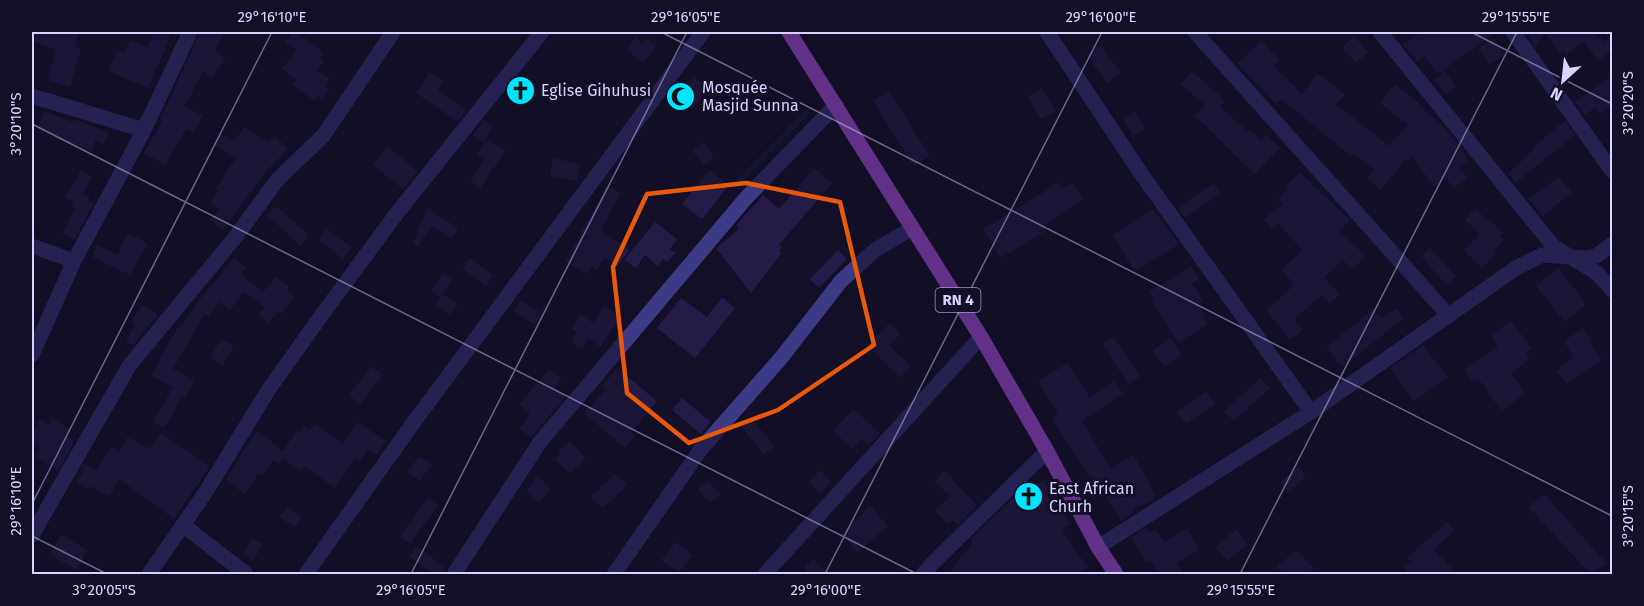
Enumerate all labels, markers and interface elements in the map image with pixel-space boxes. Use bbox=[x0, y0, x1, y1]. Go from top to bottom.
text: 29°16'10"E bbox=[237, 8, 307, 26]
text: 29°16'05"E bbox=[651, 8, 721, 26]
text: 29°16'00"E bbox=[1066, 8, 1136, 26]
text: 29°15'55"E bbox=[1482, 8, 1550, 26]
north arrow bbox=[1533, 51, 1593, 111]
text: 3°20'20"S bbox=[1619, 71, 1637, 135]
church icon: Eglise Gihuhusi bbox=[504, 74, 536, 106]
place label: Mosquée Masjid Sunna bbox=[702, 78, 799, 115]
mosque icon: Mosquée Masjid Sunna bbox=[665, 80, 697, 112]
place label: Eglise Gihuhusi bbox=[541, 81, 651, 100]
text: N bbox=[1547, 83, 1565, 105]
text: 3°20'10"S bbox=[7, 92, 25, 156]
road number: RN 4 bbox=[936, 288, 980, 312]
text: 29°16'10"E bbox=[7, 466, 25, 536]
place label: East African Churh bbox=[1049, 479, 1134, 516]
church icon: East African Churh bbox=[1012, 481, 1044, 513]
text: 3°20'15"S bbox=[1619, 485, 1637, 547]
text: 3°20'05"S bbox=[72, 581, 136, 599]
text: 29°16'05"E bbox=[376, 581, 446, 599]
text: 29°16'00"E bbox=[791, 581, 861, 599]
text: 29°15'55"E bbox=[1207, 581, 1275, 599]

